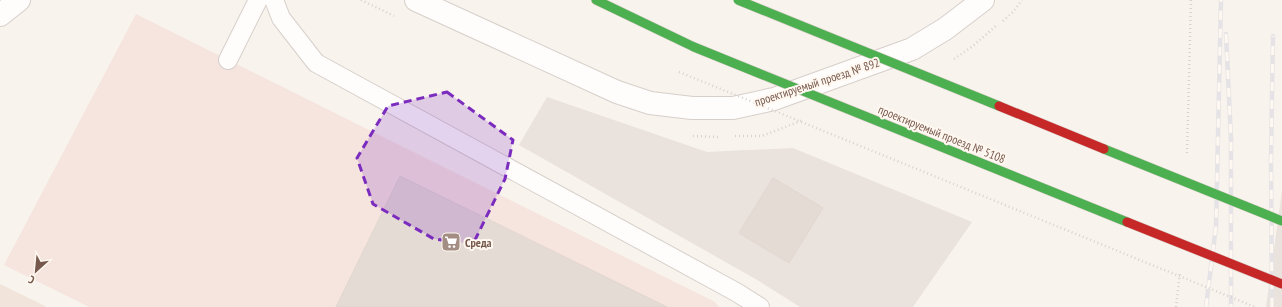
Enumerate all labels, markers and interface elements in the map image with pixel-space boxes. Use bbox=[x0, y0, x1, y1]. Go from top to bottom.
street label: проектируемый проезд № 892 bbox=[753, 55, 881, 109]
street label: проектируемый проезд № 5108 bbox=[876, 102, 1008, 166]
supermarket icon: Среда bbox=[440, 231, 462, 253]
place label: Среда bbox=[465, 235, 492, 250]
north arrow bbox=[16, 251, 56, 291]
text: С bbox=[26, 273, 37, 287]

